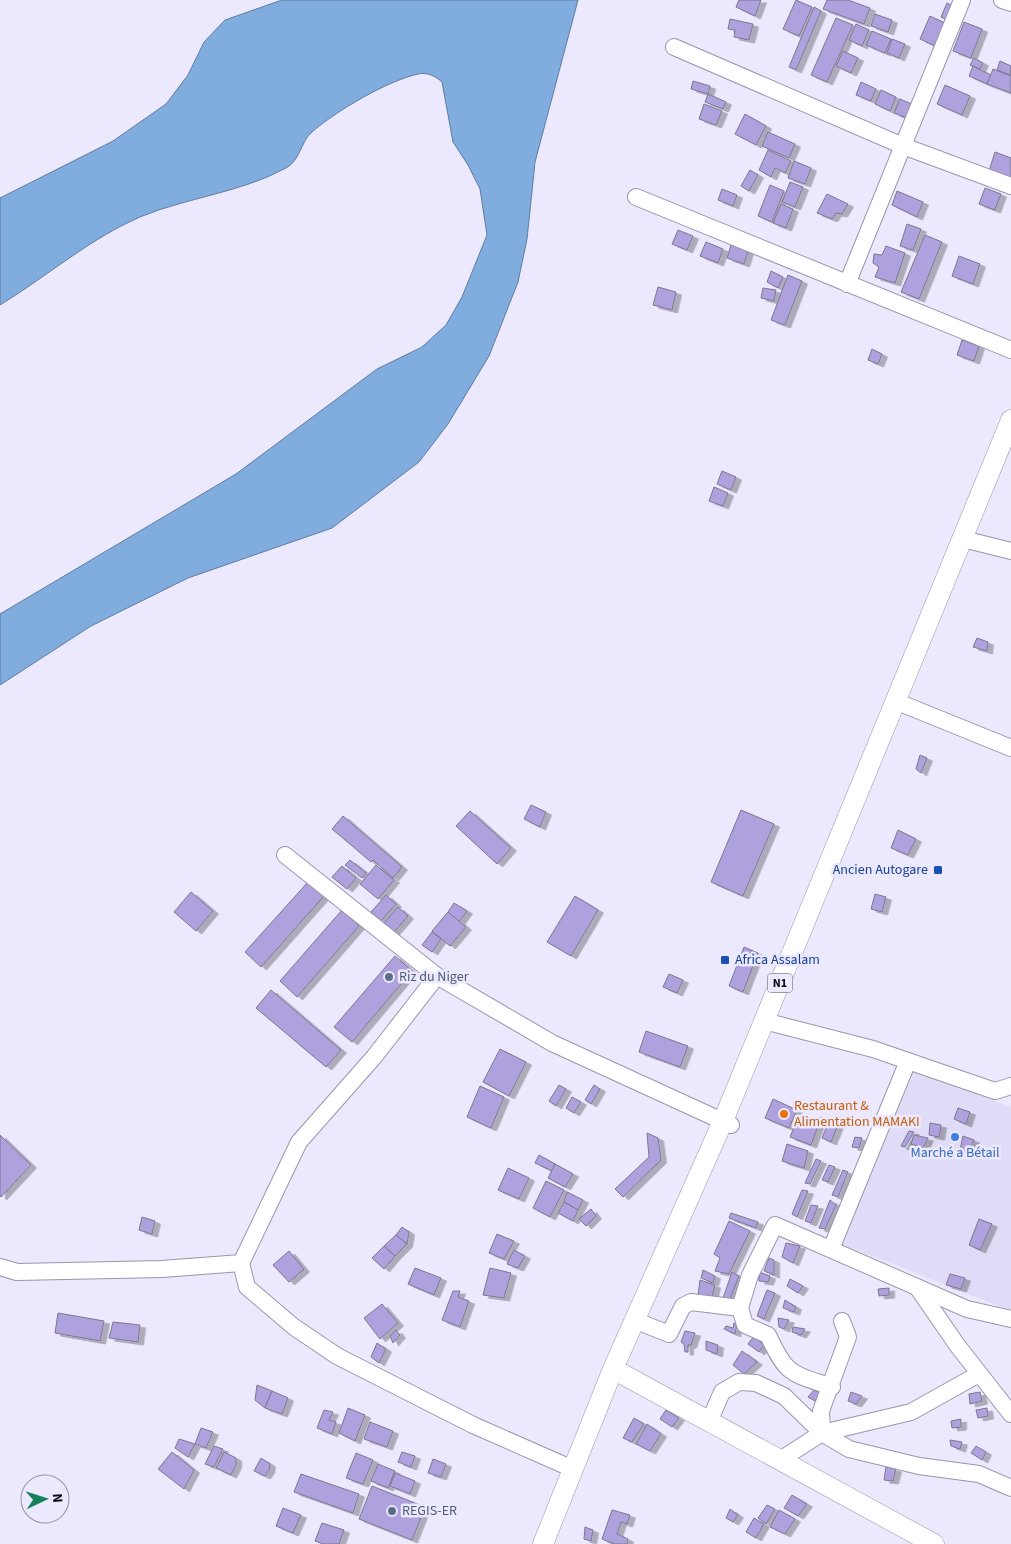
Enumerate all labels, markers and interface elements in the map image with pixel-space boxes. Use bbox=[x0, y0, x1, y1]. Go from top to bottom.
place label: Ancien Autogare bbox=[833, 860, 928, 880]
marker: Ancien Autogare bbox=[932, 864, 944, 876]
place label: Africa Assalam bbox=[735, 950, 820, 970]
marker: Africa Assalam bbox=[719, 954, 731, 966]
place label: Riz du Niger bbox=[399, 967, 469, 987]
marker: Riz du Niger bbox=[383, 971, 395, 983]
road number: N1 bbox=[768, 974, 792, 992]
place label: Restaurant & Alimentation MAMAKI bbox=[794, 1096, 920, 1132]
marker: Restaurant & Alimentation MAMAKI bbox=[778, 1108, 790, 1120]
marker: Marché a Bétail bbox=[949, 1131, 961, 1143]
place label: Marché a Bétail bbox=[910, 1143, 1000, 1163]
north arrow bbox=[20, 1474, 70, 1524]
text: N bbox=[47, 1493, 67, 1504]
place label: REGIS-ER bbox=[402, 1501, 457, 1521]
marker: REGIS-ER bbox=[386, 1505, 398, 1517]

